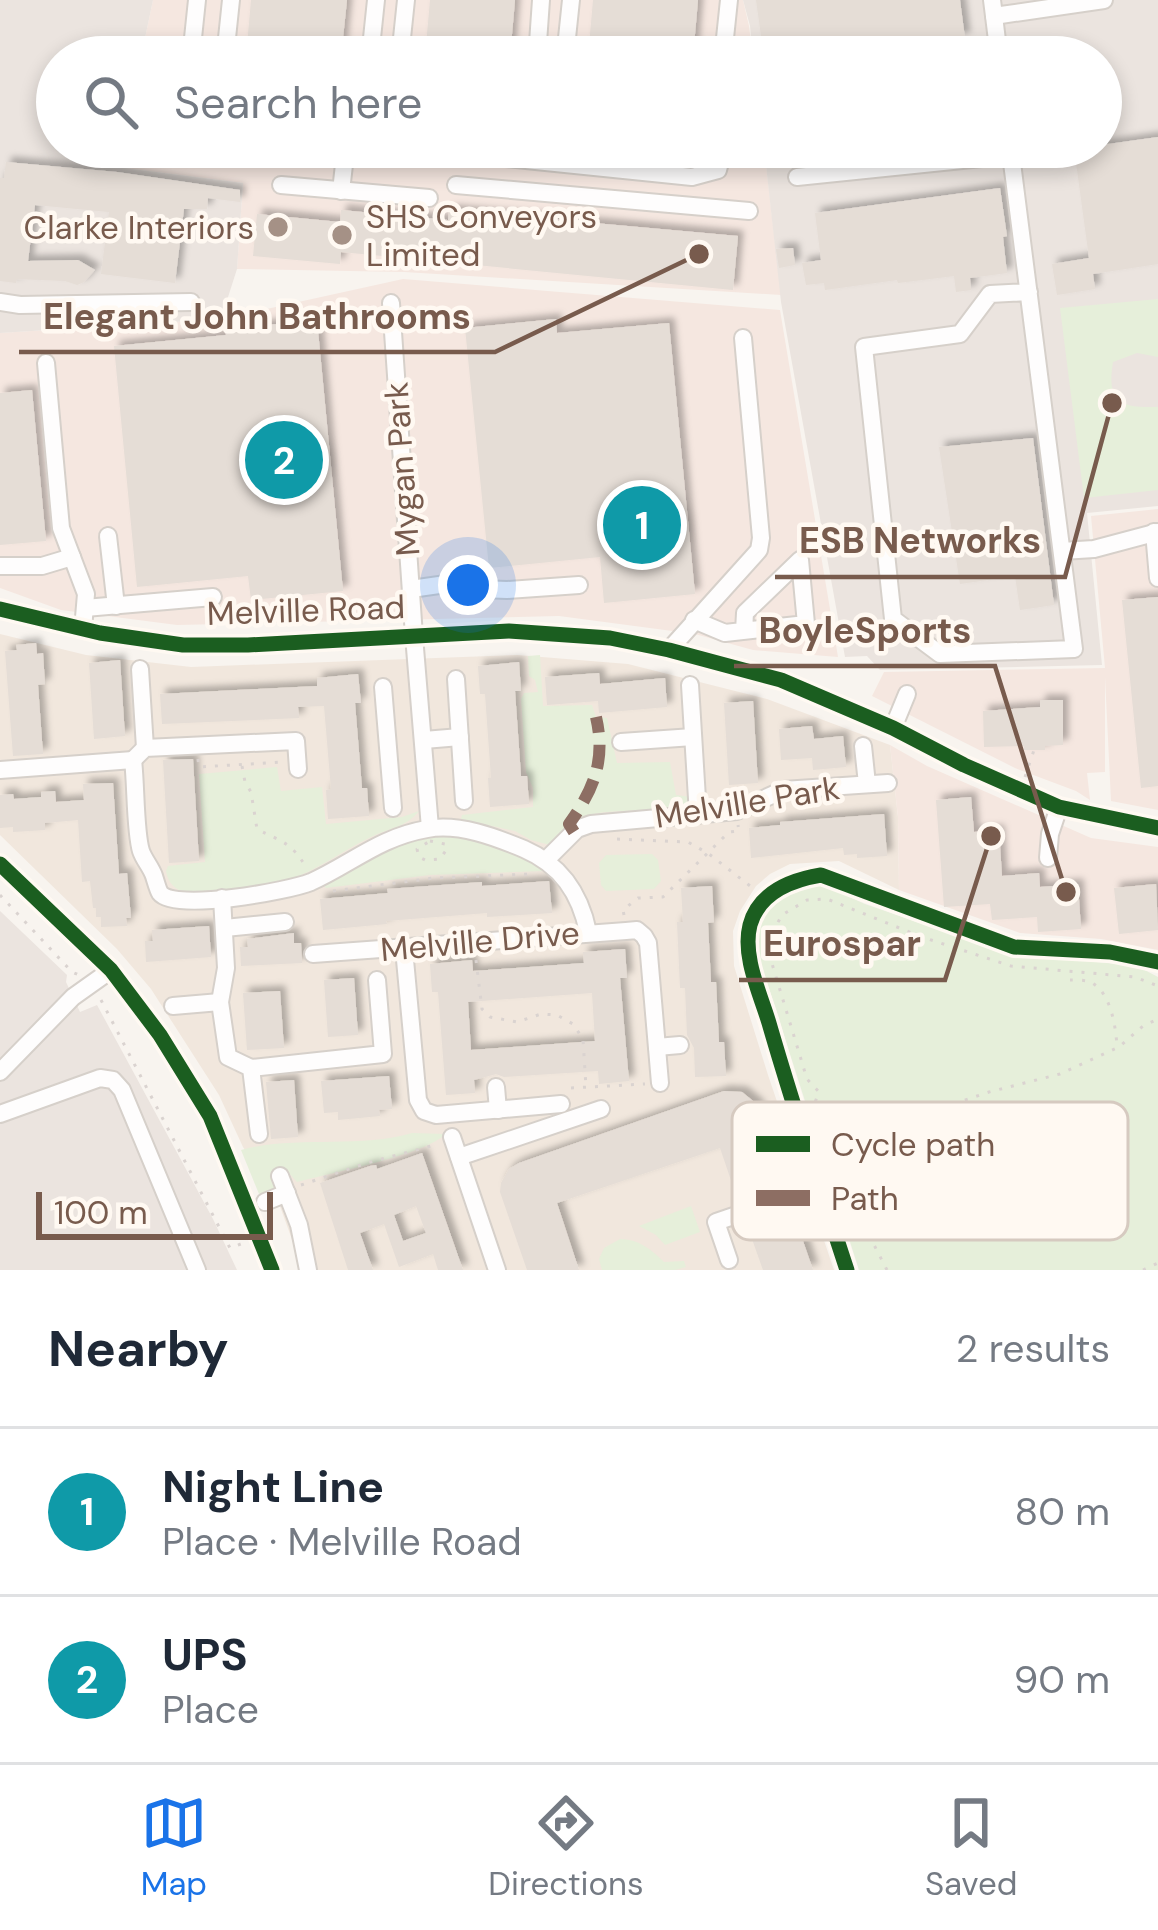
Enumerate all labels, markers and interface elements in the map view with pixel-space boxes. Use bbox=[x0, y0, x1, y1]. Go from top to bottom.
search box bbox=[36, 36, 1122, 168]
icon: search bbox=[78, 69, 144, 135]
text: Search here bbox=[174, 73, 422, 132]
place label: SHS Conveyors Limited bbox=[366, 195, 597, 276]
place label: Clarke Interiors bbox=[23, 206, 254, 249]
marker: Clarke Interiors bbox=[265, 214, 291, 240]
marker: SHS Conveyors Limited bbox=[329, 222, 355, 248]
callout: Elegant John Bathrooms bbox=[19, 280, 495, 352]
text: Elegant John Bathrooms bbox=[43, 293, 471, 340]
street label: Mygan Park bbox=[374, 380, 430, 557]
pin: 2 bbox=[245, 415, 323, 505]
pin: 1 bbox=[603, 480, 681, 570]
callout: ESB Networks bbox=[775, 505, 1065, 577]
text: ESB Networks bbox=[799, 517, 1041, 564]
your location bbox=[438, 555, 498, 615]
street label: Melville Road bbox=[206, 585, 406, 635]
callout: BoyleSports bbox=[734, 594, 995, 666]
text: BoyleSports bbox=[758, 607, 972, 654]
street label: Melville Park bbox=[651, 766, 843, 838]
callout: Eurospar bbox=[739, 908, 945, 980]
street label: Melville Drive bbox=[379, 911, 581, 971]
text: Eurospar bbox=[763, 920, 921, 967]
legend bbox=[732, 1102, 1128, 1240]
text: Cycle path bbox=[831, 1123, 995, 1166]
text: Path bbox=[831, 1177, 899, 1220]
scale bar bbox=[36, 1186, 273, 1239]
text: 100 m bbox=[54, 1191, 148, 1234]
text: Nearby bbox=[48, 1315, 229, 1382]
text: 2 results bbox=[956, 1323, 1110, 1374]
text: Night Line bbox=[162, 1457, 384, 1516]
text: 1 bbox=[80, 1486, 94, 1537]
text: 80 m bbox=[1014, 1486, 1110, 1537]
text: Place · Melville Road bbox=[162, 1516, 522, 1567]
text: UPS bbox=[162, 1625, 248, 1684]
text: 2 bbox=[76, 1654, 98, 1705]
text: 90 m bbox=[1014, 1654, 1110, 1705]
text: Place bbox=[162, 1684, 259, 1735]
tab: Map bbox=[141, 1790, 207, 1905]
tab: Directions bbox=[488, 1790, 644, 1905]
tab: Saved bbox=[925, 1790, 1017, 1905]

